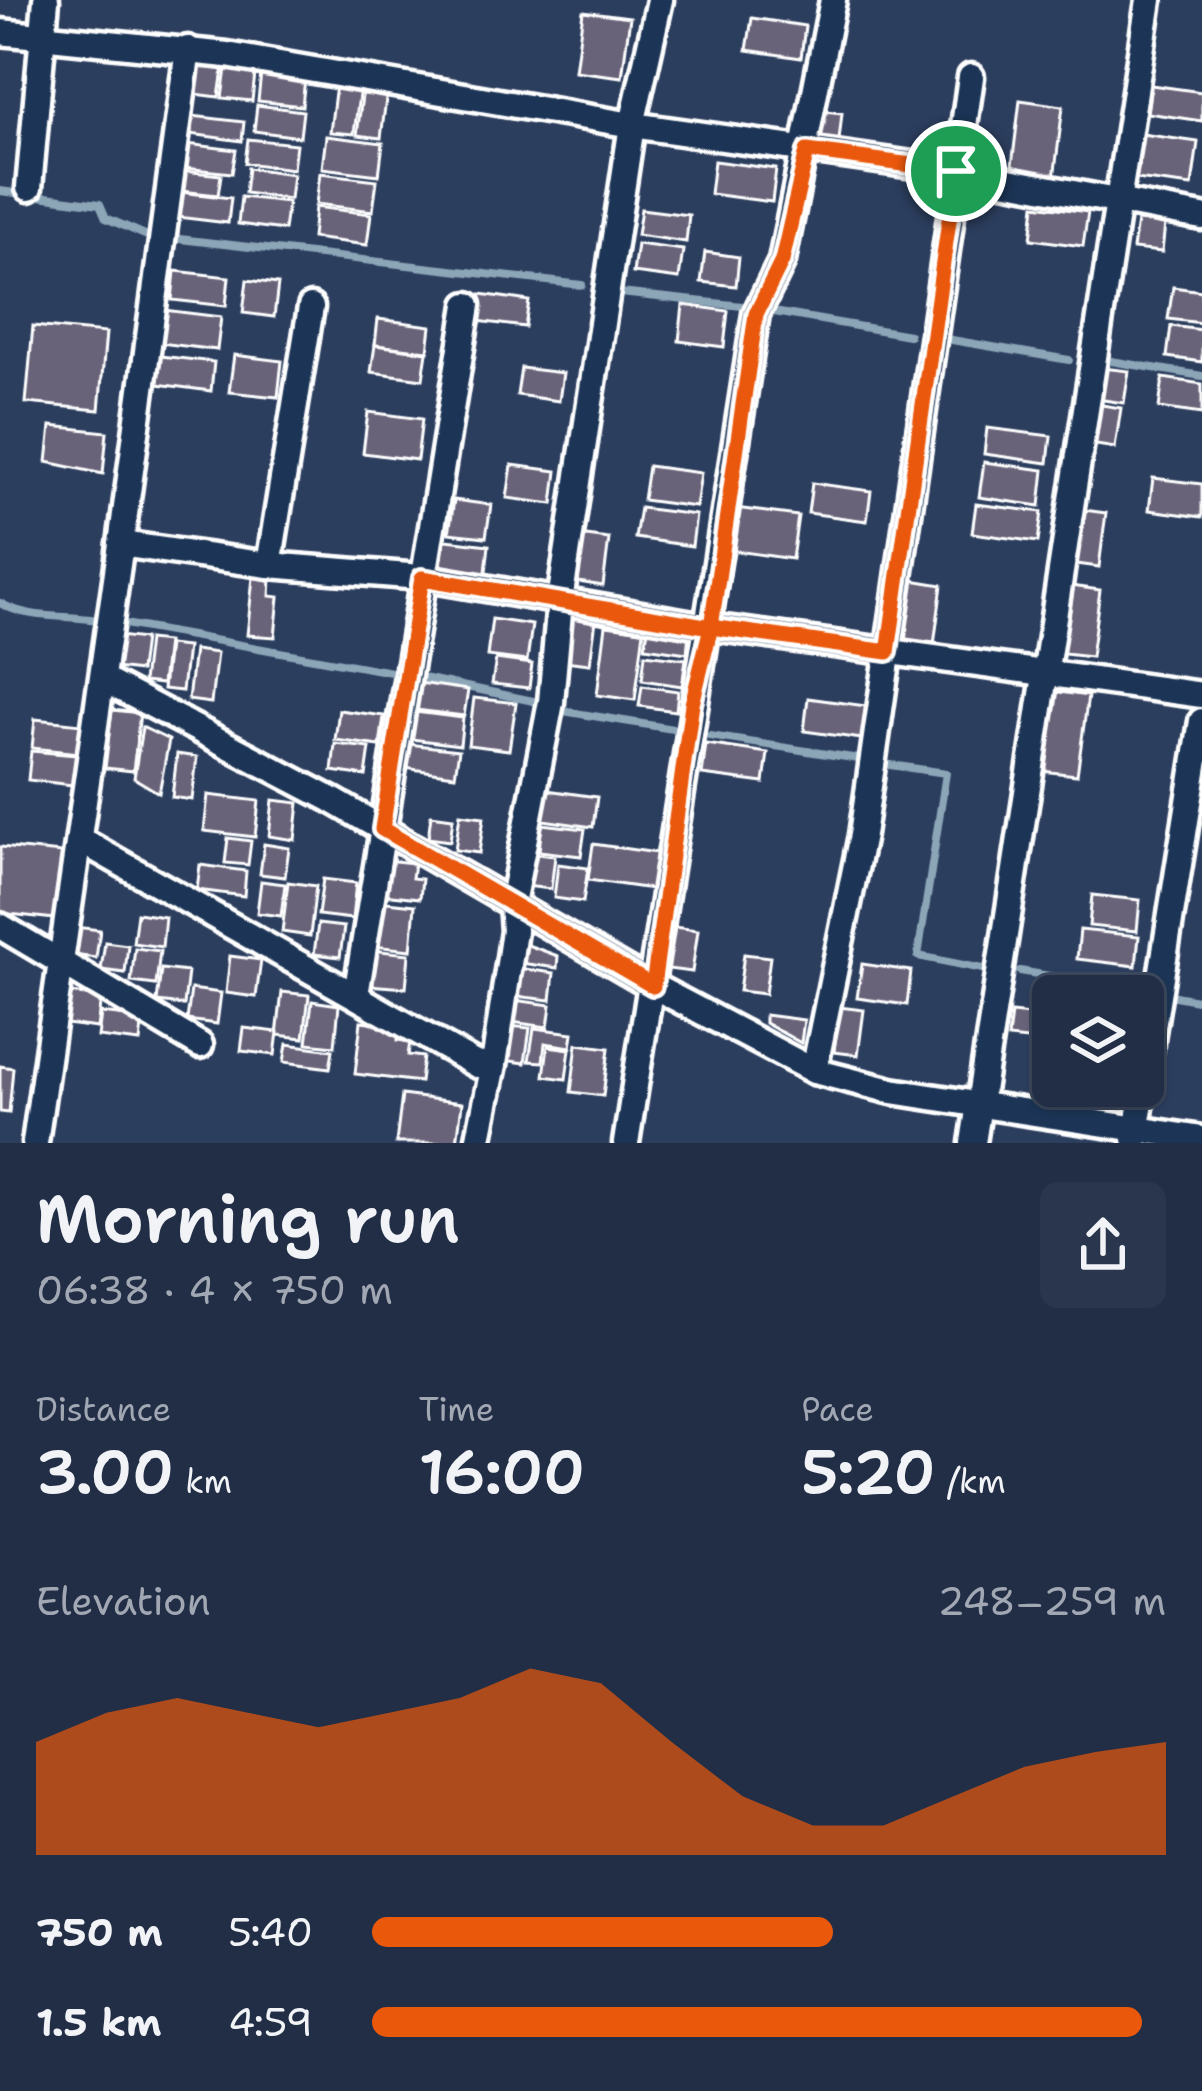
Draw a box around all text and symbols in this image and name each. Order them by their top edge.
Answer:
pin [905,120,1007,222]
icon: arrive [923,138,989,204]
map controls [1032,975,1164,1107]
button: layers [1032,975,1164,1107]
text: Morning run [36,1175,460,1263]
button: share [1040,1182,1166,1308]
text: 06:38 · 4 × 750 m [36,1264,393,1316]
text: Distance [36,1387,171,1432]
text: Time [419,1387,494,1432]
text: Pace [801,1387,874,1432]
text: 3.00 [36,1432,174,1512]
text: 16:00 [419,1432,585,1512]
text: 5:20 [801,1432,936,1512]
text: km [174,1459,232,1504]
text: /km [936,1459,1006,1504]
text: Elevation [36,1575,211,1627]
text: 248–259 m [937,1575,1166,1627]
text: 750 m [36,1906,163,1958]
text: 5:40 [228,1906,313,1958]
text: 1.5 km [36,1996,162,2048]
text: 4:59 [228,1996,313,2048]

